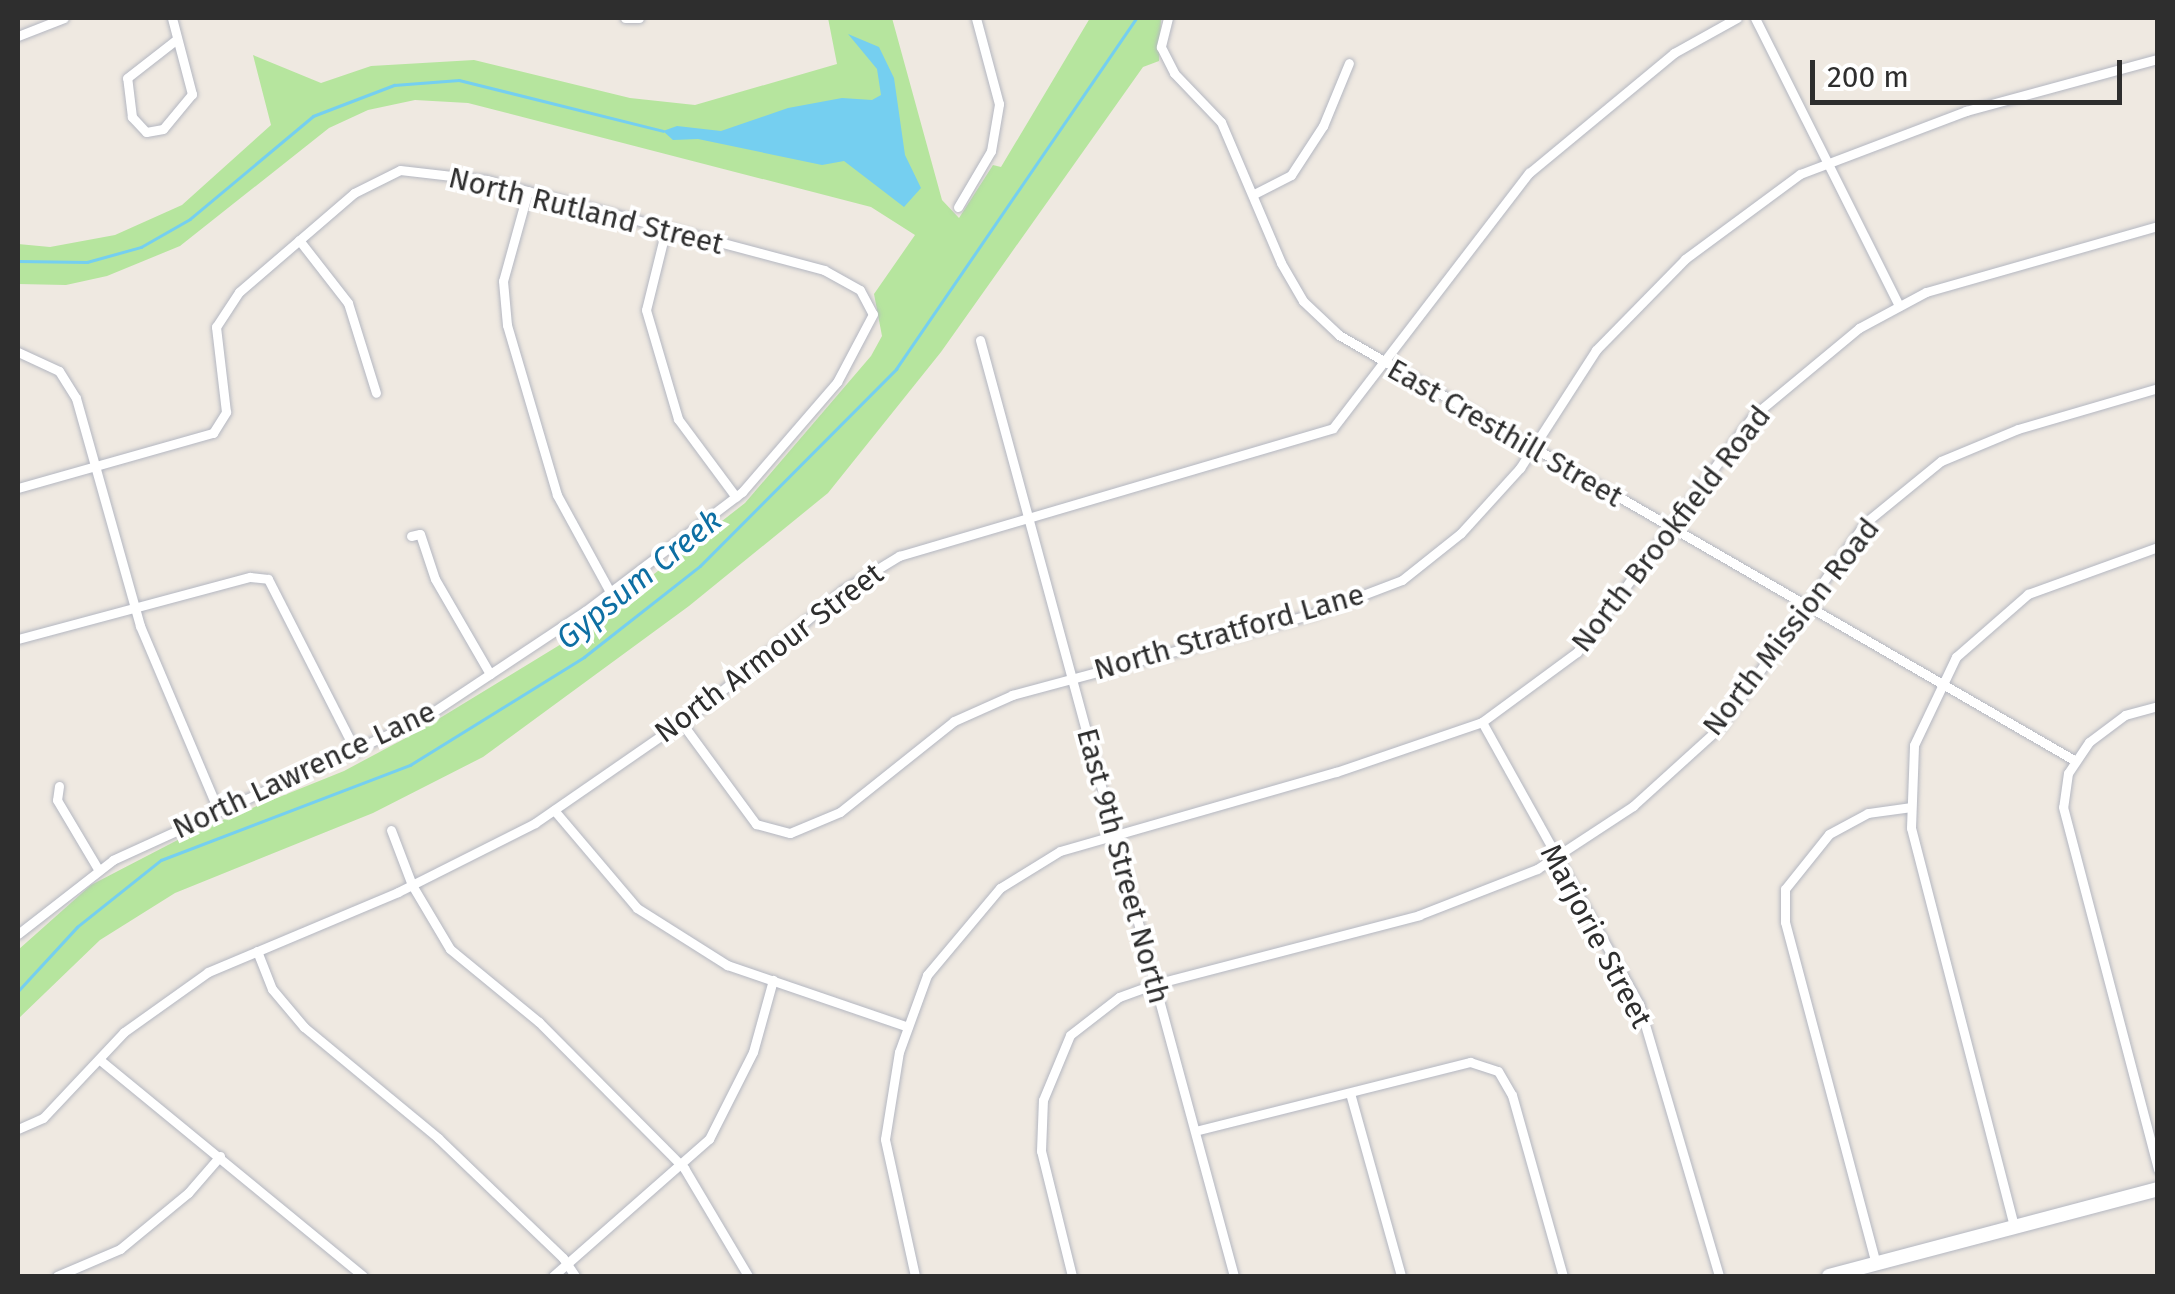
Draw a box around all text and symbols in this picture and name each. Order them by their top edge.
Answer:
scale bar [1815,40,2128,102]
text: 200 m [1827,59,1909,95]
street label: North Rutland Street [445,159,727,263]
street label: East Cresthill Street [1381,351,1629,515]
street label: North Brookfield Road [1564,399,1778,659]
water label: Gypsum Creek [549,501,729,657]
street label: North Mission Road [1695,511,1887,743]
street label: North Armour Street [648,555,890,751]
street label: North Stratford Lane [1090,576,1368,688]
street label: North Lawrence Lane [167,693,441,847]
street label: East 9th Street North [1069,724,1177,1008]
street label: Marjorie Street [1533,838,1659,1034]

